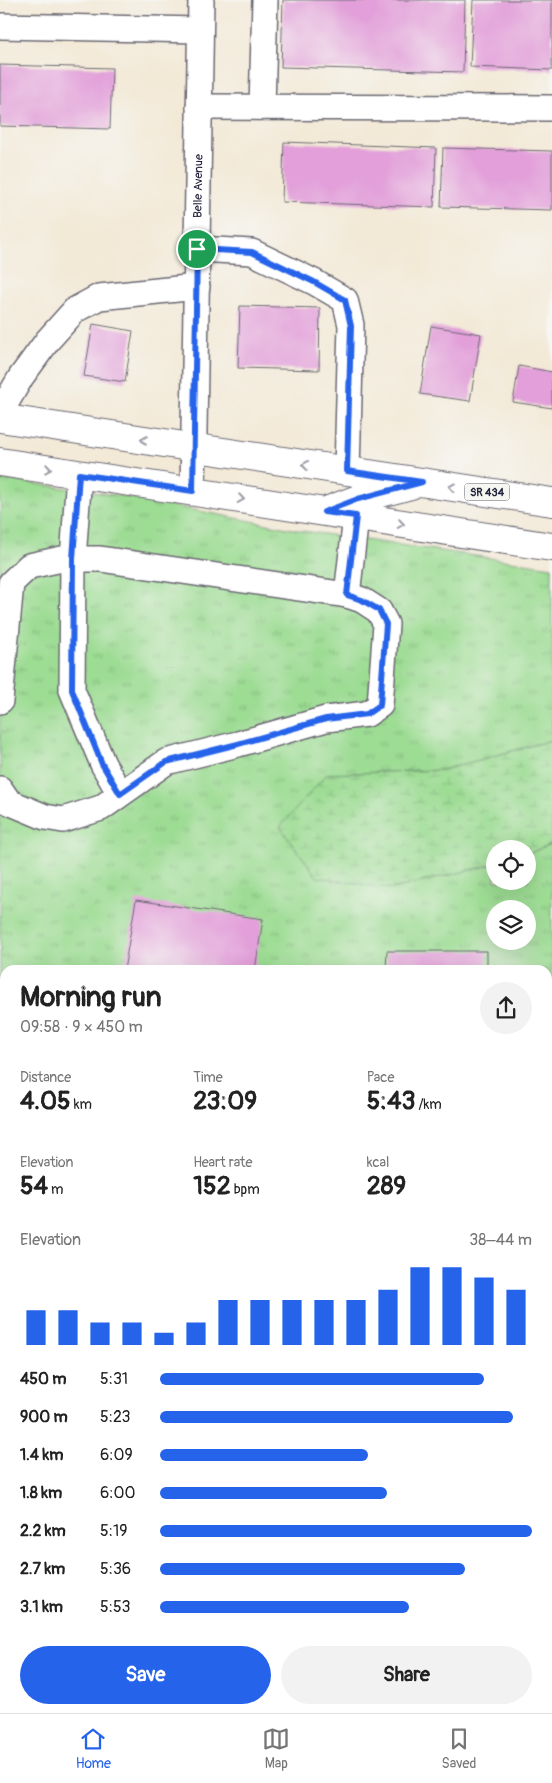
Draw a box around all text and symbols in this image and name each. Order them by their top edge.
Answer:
street label: Belle Avenue [190,154,206,218]
pin [176,228,218,270]
icon: arrive [183,235,211,263]
one-way arrow [140,435,148,446]
one-way arrow [300,460,309,470]
one-way arrow [44,464,53,474]
one-way arrow [448,482,456,493]
road number: SR 434 [464,484,510,501]
one-way arrow [237,493,245,503]
one-way arrow [397,518,406,528]
map controls [486,840,536,950]
button: locate [486,840,536,890]
button: layers [486,900,536,950]
text: Morning run [20,980,162,1015]
button: share [480,982,532,1034]
text: 09:58 · 9 × 450 m [20,1017,143,1037]
text: Distance [20,1069,71,1086]
text: Time [193,1069,223,1086]
text: Pace [367,1069,394,1086]
text: 4.05 [20,1086,71,1117]
text: 23:09 [193,1086,257,1117]
text: 5:43 [367,1086,415,1117]
text: km [71,1096,92,1113]
text: /km [415,1096,442,1113]
text: Elevation [20,1154,73,1171]
text: Heart rate [193,1154,252,1171]
text: kcal [367,1154,389,1171]
text: 54 [20,1171,48,1202]
text: 152 [193,1171,231,1202]
text: 289 [367,1171,406,1202]
text: m [48,1181,64,1198]
text: bpm [231,1181,260,1198]
text: Elevation [20,1230,81,1250]
text: 38–44 m [469,1230,532,1250]
text: 450 m [20,1369,67,1389]
text: 5:31 [100,1369,128,1389]
text: 900 m [20,1407,68,1427]
text: 5:23 [100,1407,130,1427]
text: 1.4 km [20,1445,63,1465]
text: 6:09 [100,1445,133,1465]
text: 1.8 km [20,1483,62,1503]
text: 6:00 [100,1483,135,1503]
text: 2.2 km [20,1521,66,1541]
text: 5:19 [100,1521,127,1541]
text: 2.7 km [20,1559,65,1579]
text: 5:36 [100,1559,131,1579]
text: 3.1 km [20,1597,63,1617]
text: 5:53 [100,1597,131,1617]
button: Save [20,1646,271,1704]
button: Share [281,1646,532,1704]
tab: Home [76,1725,111,1772]
tab: Map [262,1725,290,1772]
tab: Saved [442,1725,476,1772]

